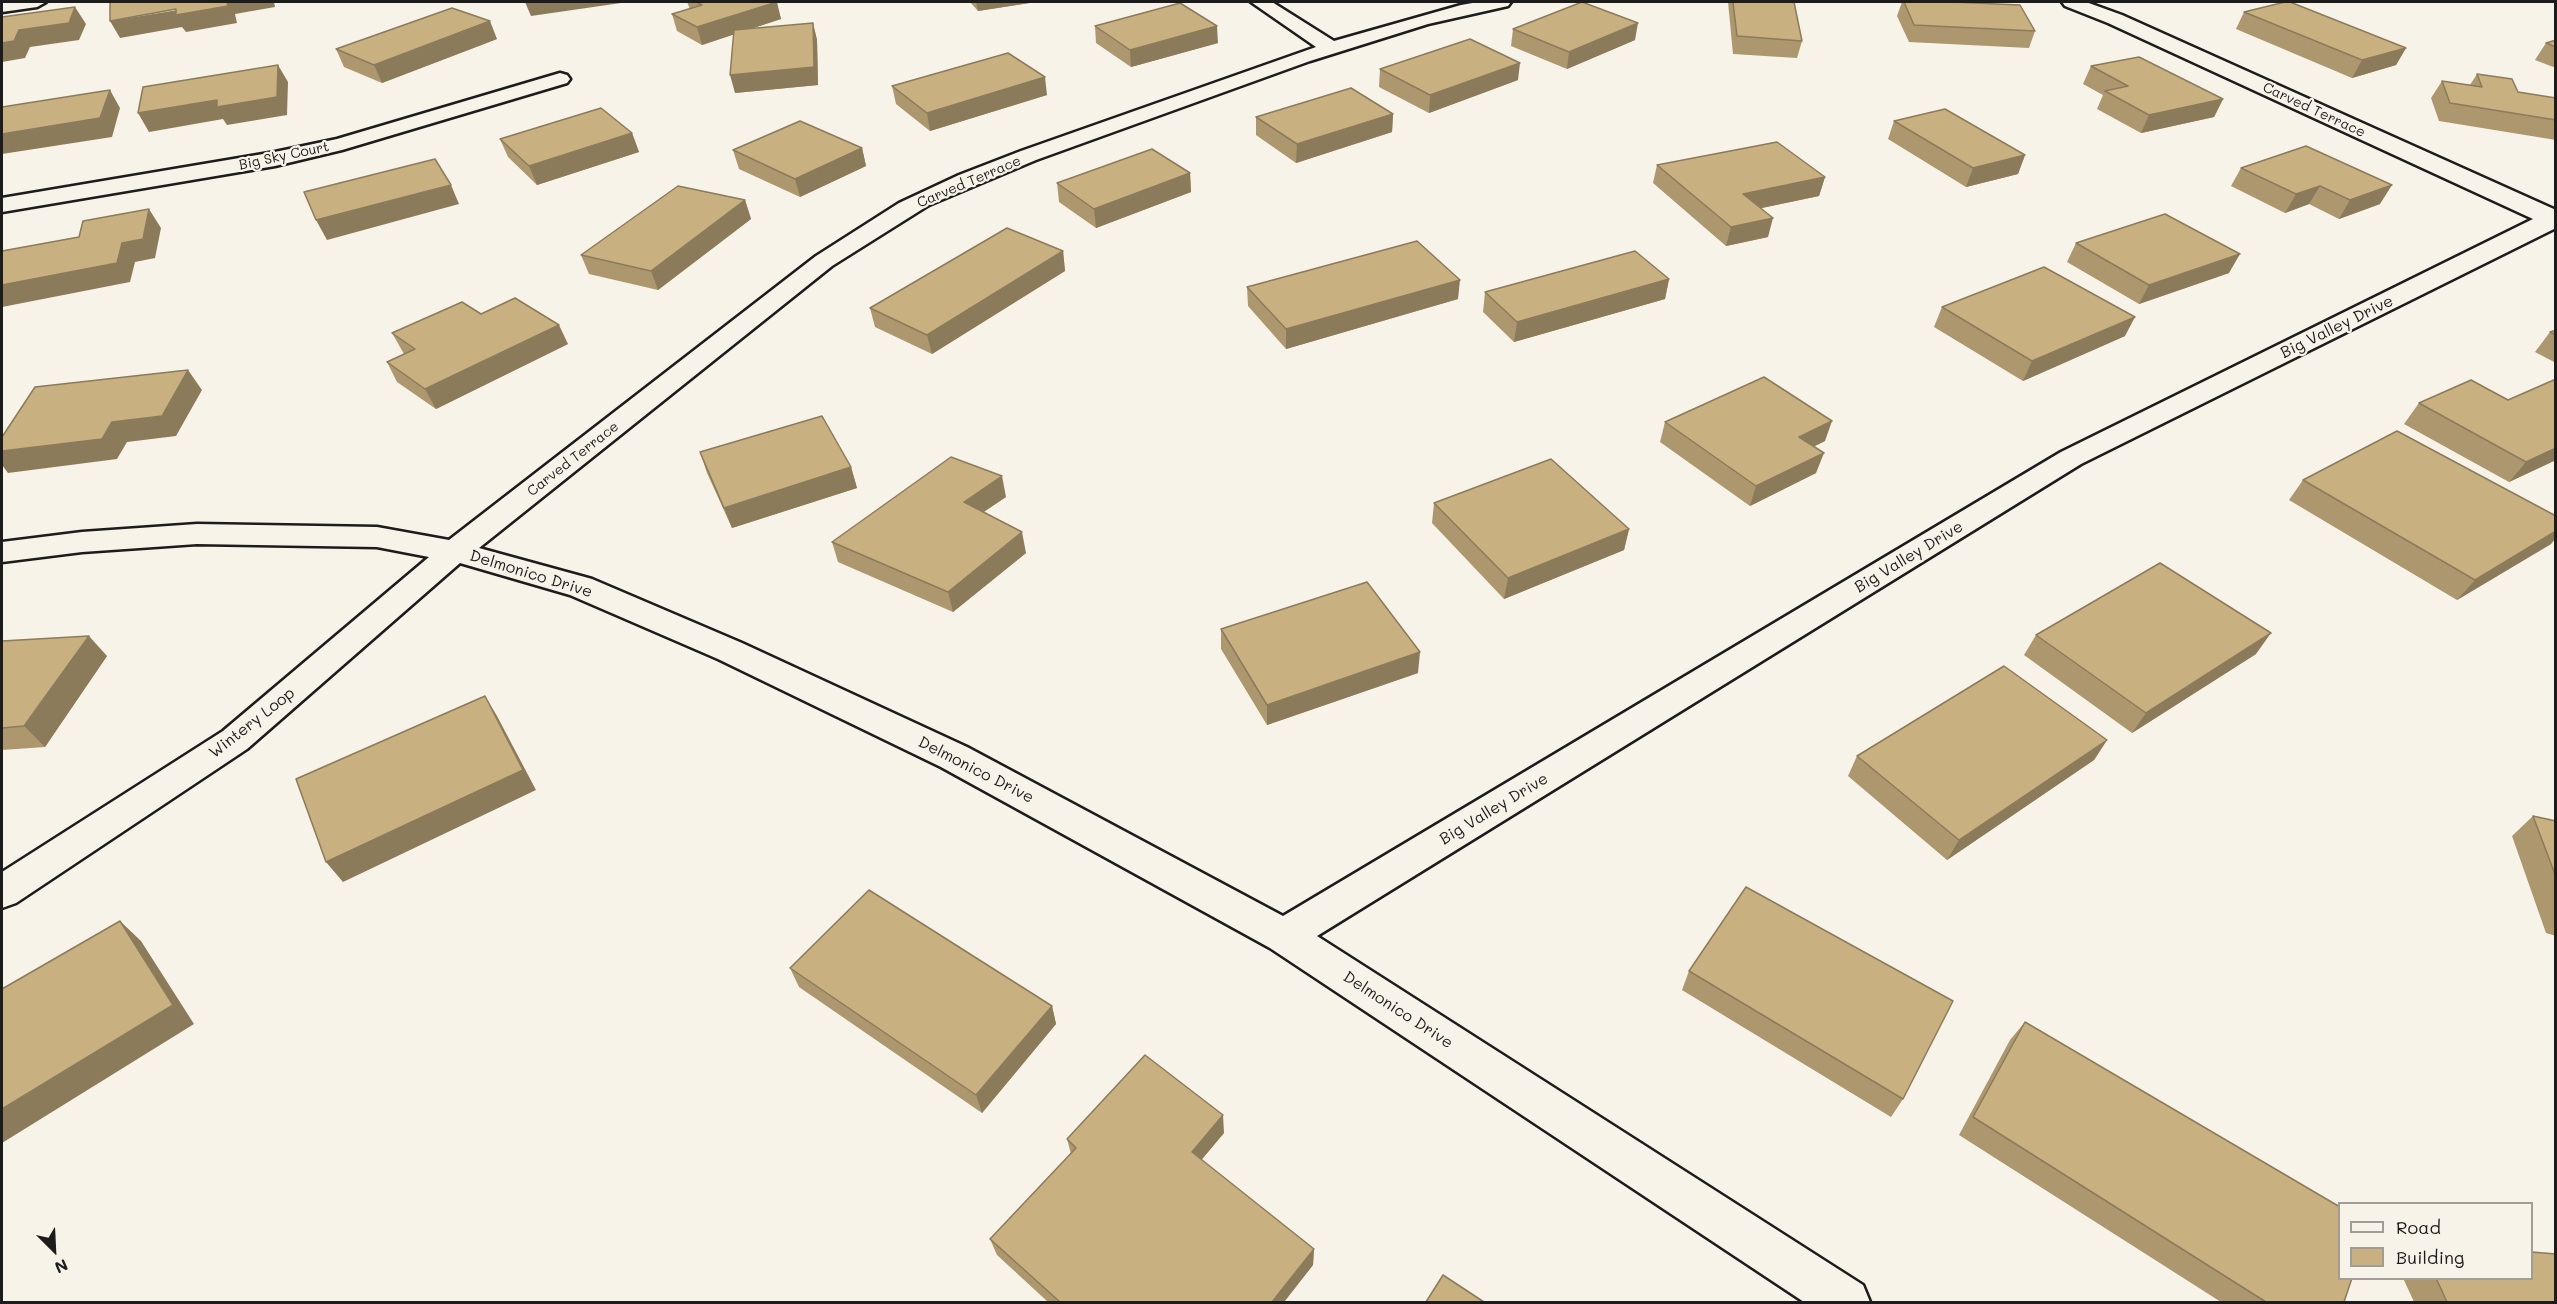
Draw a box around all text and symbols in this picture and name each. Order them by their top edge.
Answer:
street label: Carved Terrace [2260,79,2368,141]
street label: Big Sky Court [237,138,331,174]
street label: Carved Terrace [914,153,1024,211]
street label: Big Valley Drive [2277,291,2397,363]
street label: Carved Terrace [524,418,622,500]
street label: Big Valley Drive [1851,517,1967,597]
street label: Delmonico Drive [467,546,595,602]
street label: Wintery Loop [205,684,299,762]
street label: Delmonico Drive [915,733,1037,807]
street label: Big Valley Drive [1436,769,1552,849]
street label: Delmonico Drive [1339,967,1457,1053]
legend [2338,1202,2533,1280]
text: Road [2396,1215,2441,1239]
north arrow [24,1220,84,1280]
text: Building [2396,1245,2464,1269]
text: N [52,1255,71,1279]

